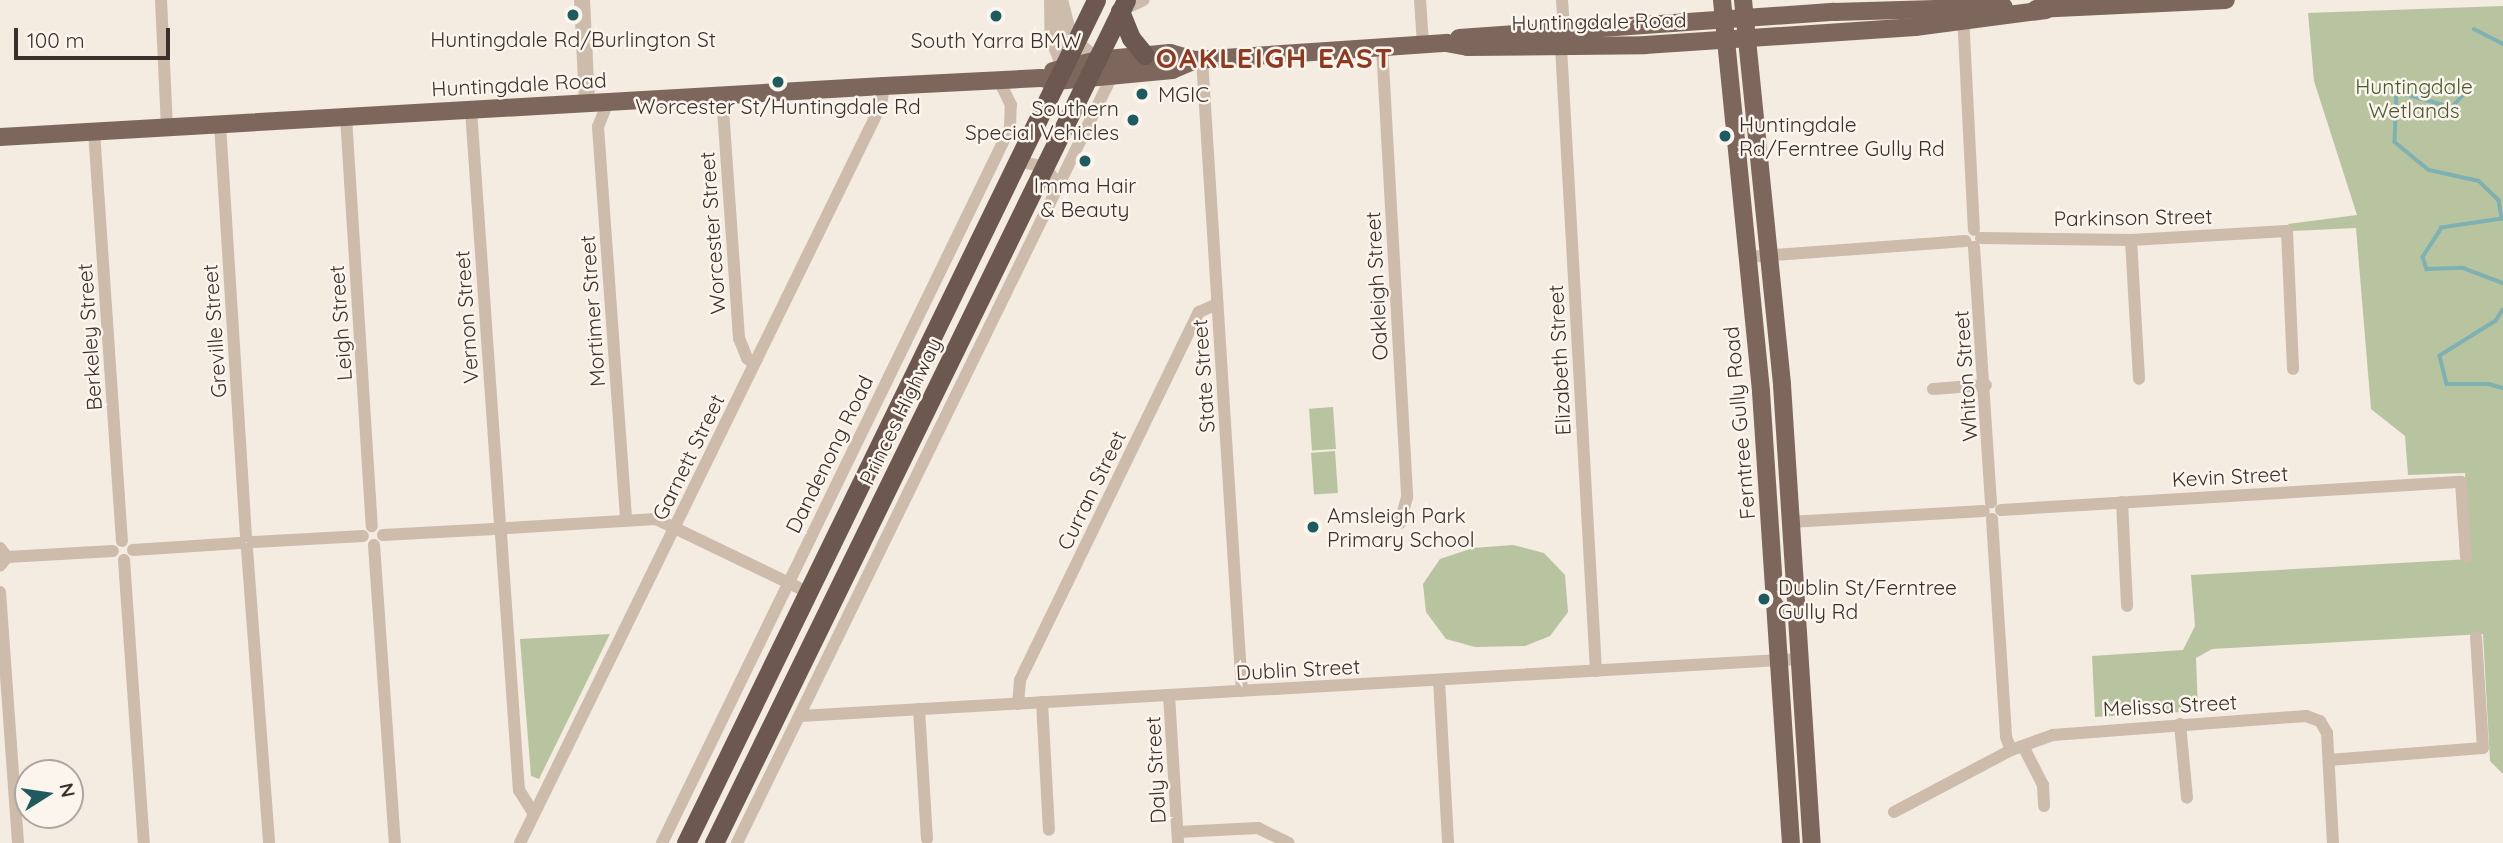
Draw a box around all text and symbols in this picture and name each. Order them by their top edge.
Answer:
marker: Huntingdale Rd/Burlington St [565,7,581,23]
street label: Huntingdale Road [1511,7,1687,35]
marker: South Yarra BMW [988,8,1004,24]
scale bar [18,14,173,58]
place label: Huntingdale Rd/Burlington St [430,26,716,52]
text: 100 m [27,27,85,53]
place label: South Yarra BMW [911,27,1081,53]
district label: OAKLEIGH EAST [1157,41,1393,75]
street label: Huntingdale Road [431,67,607,101]
park label: Huntingdale Wetlands [2355,73,2473,123]
marker: Worcester St/Huntingdale Rd [770,74,786,90]
place label: MGIC [1158,81,1209,107]
marker: MGIC [1132,84,1152,104]
place label: Worcester St/Huntingdale Rd [635,93,921,119]
place label: Southern Special Vehicles [965,95,1119,145]
place label: Huntingdale Rd/Ferntree Gully Rd [1739,111,1945,161]
marker: Southern Special Vehicles [1125,112,1141,128]
marker: Huntingdale Rd/Ferntree Gully Rd [1717,128,1733,144]
street label: Worcester Street [694,151,730,315]
marker: Imma Hair & Beauty [1077,153,1093,169]
place label: Imma Hair & Beauty [1034,172,1136,222]
street label: Parkinson Street [2053,203,2213,231]
street label: Oakleigh Street [1360,211,1392,361]
street label: Mortimer Street [574,234,610,388]
street label: Vernon Street [449,250,483,384]
street label: Berkeley Street [71,262,107,412]
street label: Greville Street [197,263,231,399]
street label: Leigh Street [323,264,357,382]
street label: Elizabeth Street [1542,284,1576,436]
street label: Whiton Street [1948,309,1982,443]
street label: State Street [1186,318,1220,434]
street label: Ferntree Gully Road [1718,326,1760,520]
street label: Princes Highway [853,333,947,489]
street label: Dandenong Road [780,371,878,537]
street label: Garnett Street [647,390,729,524]
street label: Curran Street [1051,426,1131,554]
street label: Kevin Street [2171,460,2289,492]
place label: Amsleigh Park Primary School [1327,502,1475,552]
marker: Amsleigh Park Primary School [1305,519,1321,535]
place label: Dublin St/Ferntree Gully Rd [1778,574,1957,624]
marker: Dublin St/Ferntree Gully Rd [1756,591,1772,607]
street label: Dublin Street [1235,653,1361,685]
street label: Melissa Street [2102,689,2238,721]
street label: Daly Street [1140,716,1170,824]
north arrow [14,759,84,829]
text: N [54,781,81,799]

